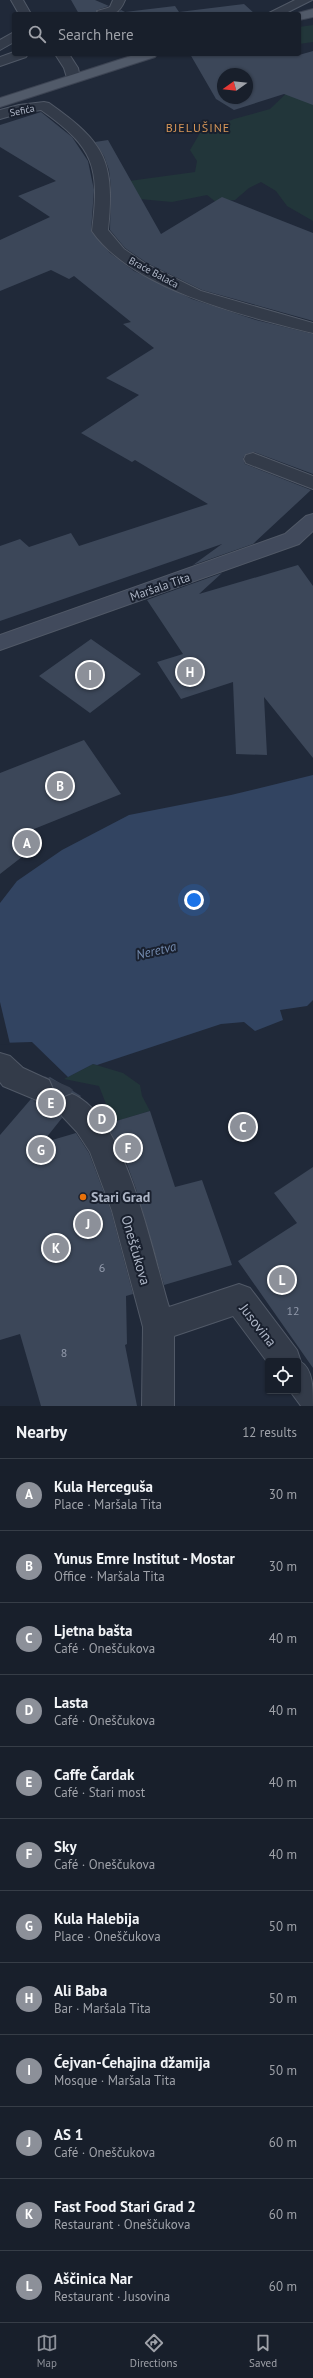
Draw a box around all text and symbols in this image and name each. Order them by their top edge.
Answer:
search box [12,12,301,56]
icon: search [26,23,48,45]
text: Search here [58,25,134,44]
north arrow [217,68,253,104]
street label: Sefića [8,101,36,119]
district label: BJELUŠINE [166,120,230,135]
street label: Braće Balaća [127,254,181,291]
street label: Maršala Tita [128,569,192,604]
pin: H [177,657,203,687]
pin: I [77,660,103,690]
pin: B [47,771,73,801]
pin: A [14,828,40,858]
your location [184,890,204,910]
water label: Neretva [134,937,178,963]
pin: E [38,1088,64,1118]
pin: D [89,1104,115,1134]
pin: C [230,1112,256,1142]
pin: F [115,1133,141,1163]
pin: G [28,1135,54,1165]
place label: Stari Grad [91,1188,150,1206]
marker: Stari Grad [78,1192,88,1202]
pin: J [75,1209,101,1239]
street label: Oneščukova [117,1213,155,1287]
pin: K [43,1233,69,1263]
house number: 6 [99,1260,105,1275]
pin: L [269,1265,295,1295]
street label: Jusovina [235,1299,281,1350]
house number: 12 [286,1303,300,1318]
house number: 8 [61,1345,67,1360]
map controls [265,1358,301,1394]
button: locate [265,1358,301,1394]
text: Nearby [16,1421,67,1443]
text: 12 results [242,1424,297,1441]
text: Kula Herceguša [54,1477,153,1496]
text: A [25,1486,33,1503]
text: 30 m [269,1486,297,1503]
text: Place · Maršala Tita [54,1496,162,1513]
text: Yunus Emre Institut - Mostar [54,1549,235,1568]
text: B [25,1558,33,1575]
text: 30 m [269,1558,297,1575]
text: Office · Maršala Tita [54,1568,165,1585]
text: Ljetna bašta [54,1621,132,1640]
text: C [25,1630,33,1647]
text: 40 m [269,1630,297,1647]
text: Café · Oneščukova [54,1640,155,1657]
text: Lasta [54,1693,88,1712]
text: D [25,1702,33,1719]
text: 40 m [269,1702,297,1719]
text: Café · Oneščukova [54,1712,155,1729]
text: Caffe Čardak [54,1765,134,1784]
text: E [26,1774,32,1791]
text: 40 m [269,1774,297,1791]
text: Café · Stari most [54,1784,145,1801]
text: Sky [54,1837,77,1856]
text: F [26,1846,32,1863]
text: 40 m [269,1846,297,1863]
text: Café · Oneščukova [54,1856,155,1873]
text: Kula Halebija [54,1909,140,1928]
text: G [25,1918,33,1935]
text: 50 m [269,1918,297,1935]
text: Place · Oneščukova [54,1928,161,1945]
text: Ali Baba [54,1981,107,2000]
text: H [25,1990,33,2007]
text: 50 m [269,1990,297,2007]
text: Bar · Maršala Tita [54,2000,151,2017]
text: Ćejvan-Ćehajina džamija [54,2053,210,2072]
text: I [27,2062,31,2079]
text: 50 m [269,2062,297,2079]
text: Mosque · Maršala Tita [54,2072,176,2089]
text: AS 1 [54,2125,83,2144]
text: J [27,2134,31,2151]
text: 60 m [269,2134,297,2151]
text: Café · Oneščukova [54,2144,155,2161]
text: Fast Food Stari Grad 2 [54,2197,196,2216]
text: K [25,2206,33,2223]
text: 60 m [269,2206,297,2223]
text: Restaurant · Oneščukova [54,2216,190,2233]
text: Aščinica Nar [54,2269,132,2288]
text: L [26,2278,32,2295]
text: 60 m [269,2278,297,2295]
text: Restaurant · Jusovina [54,2288,170,2305]
tab: Map [36,2332,58,2370]
tab: Directions [130,2332,177,2370]
tab: Saved [249,2332,277,2370]

